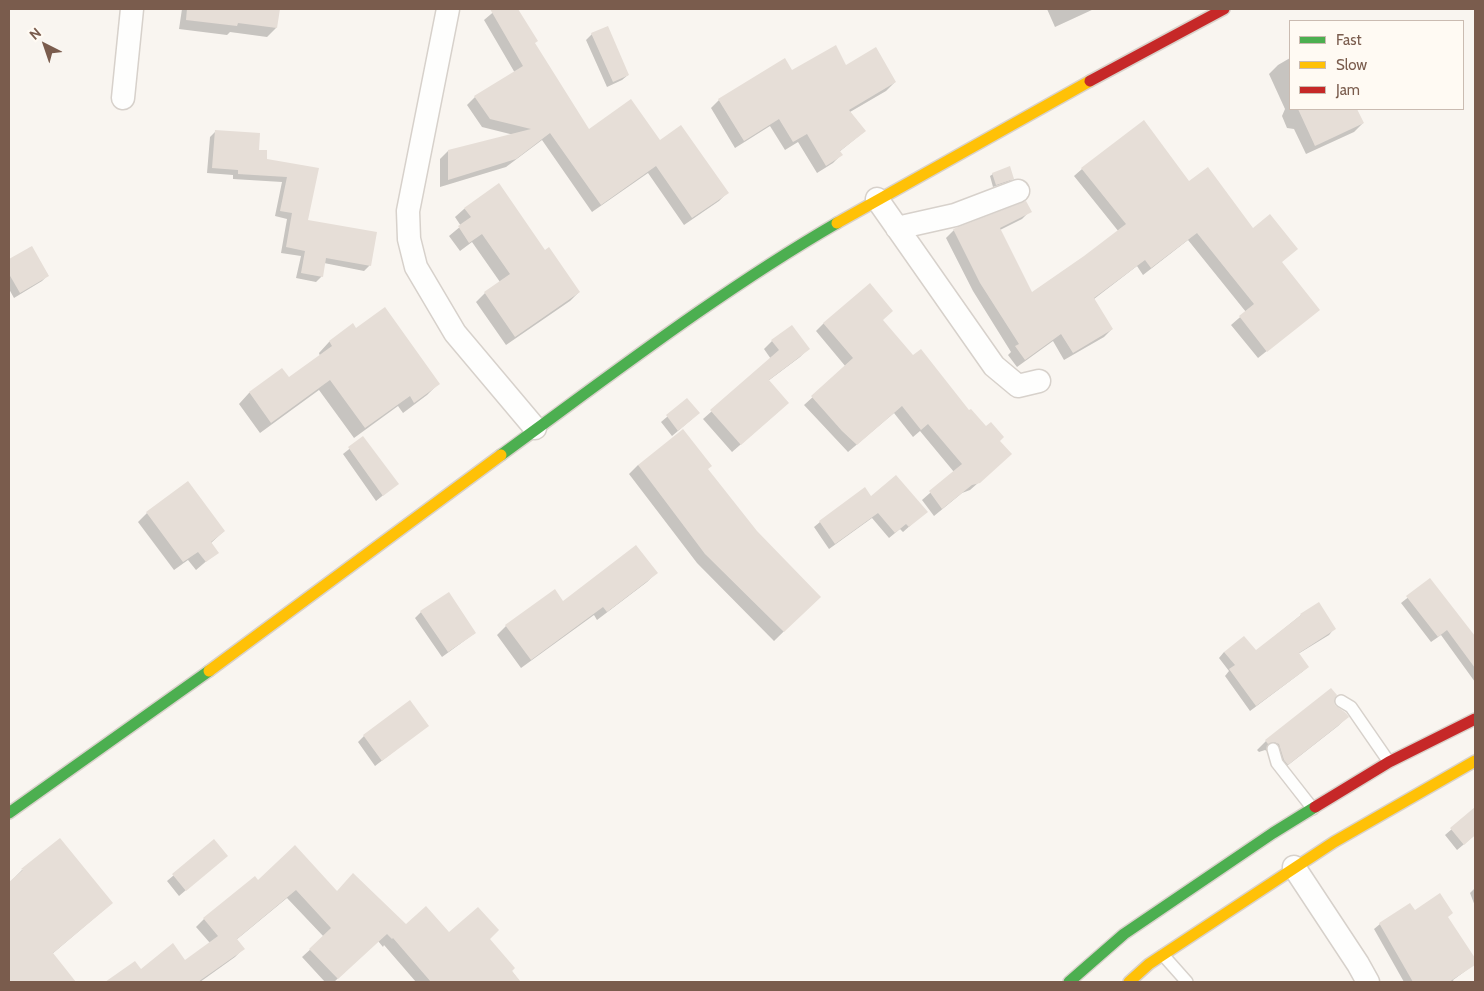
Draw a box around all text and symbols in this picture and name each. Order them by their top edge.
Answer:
north arrow [20,20,70,70]
legend [1289,20,1464,110]
text: N [26,24,45,44]
text: Fast [1336,31,1361,49]
text: Slow [1336,56,1367,74]
text: Jam [1336,81,1360,99]

